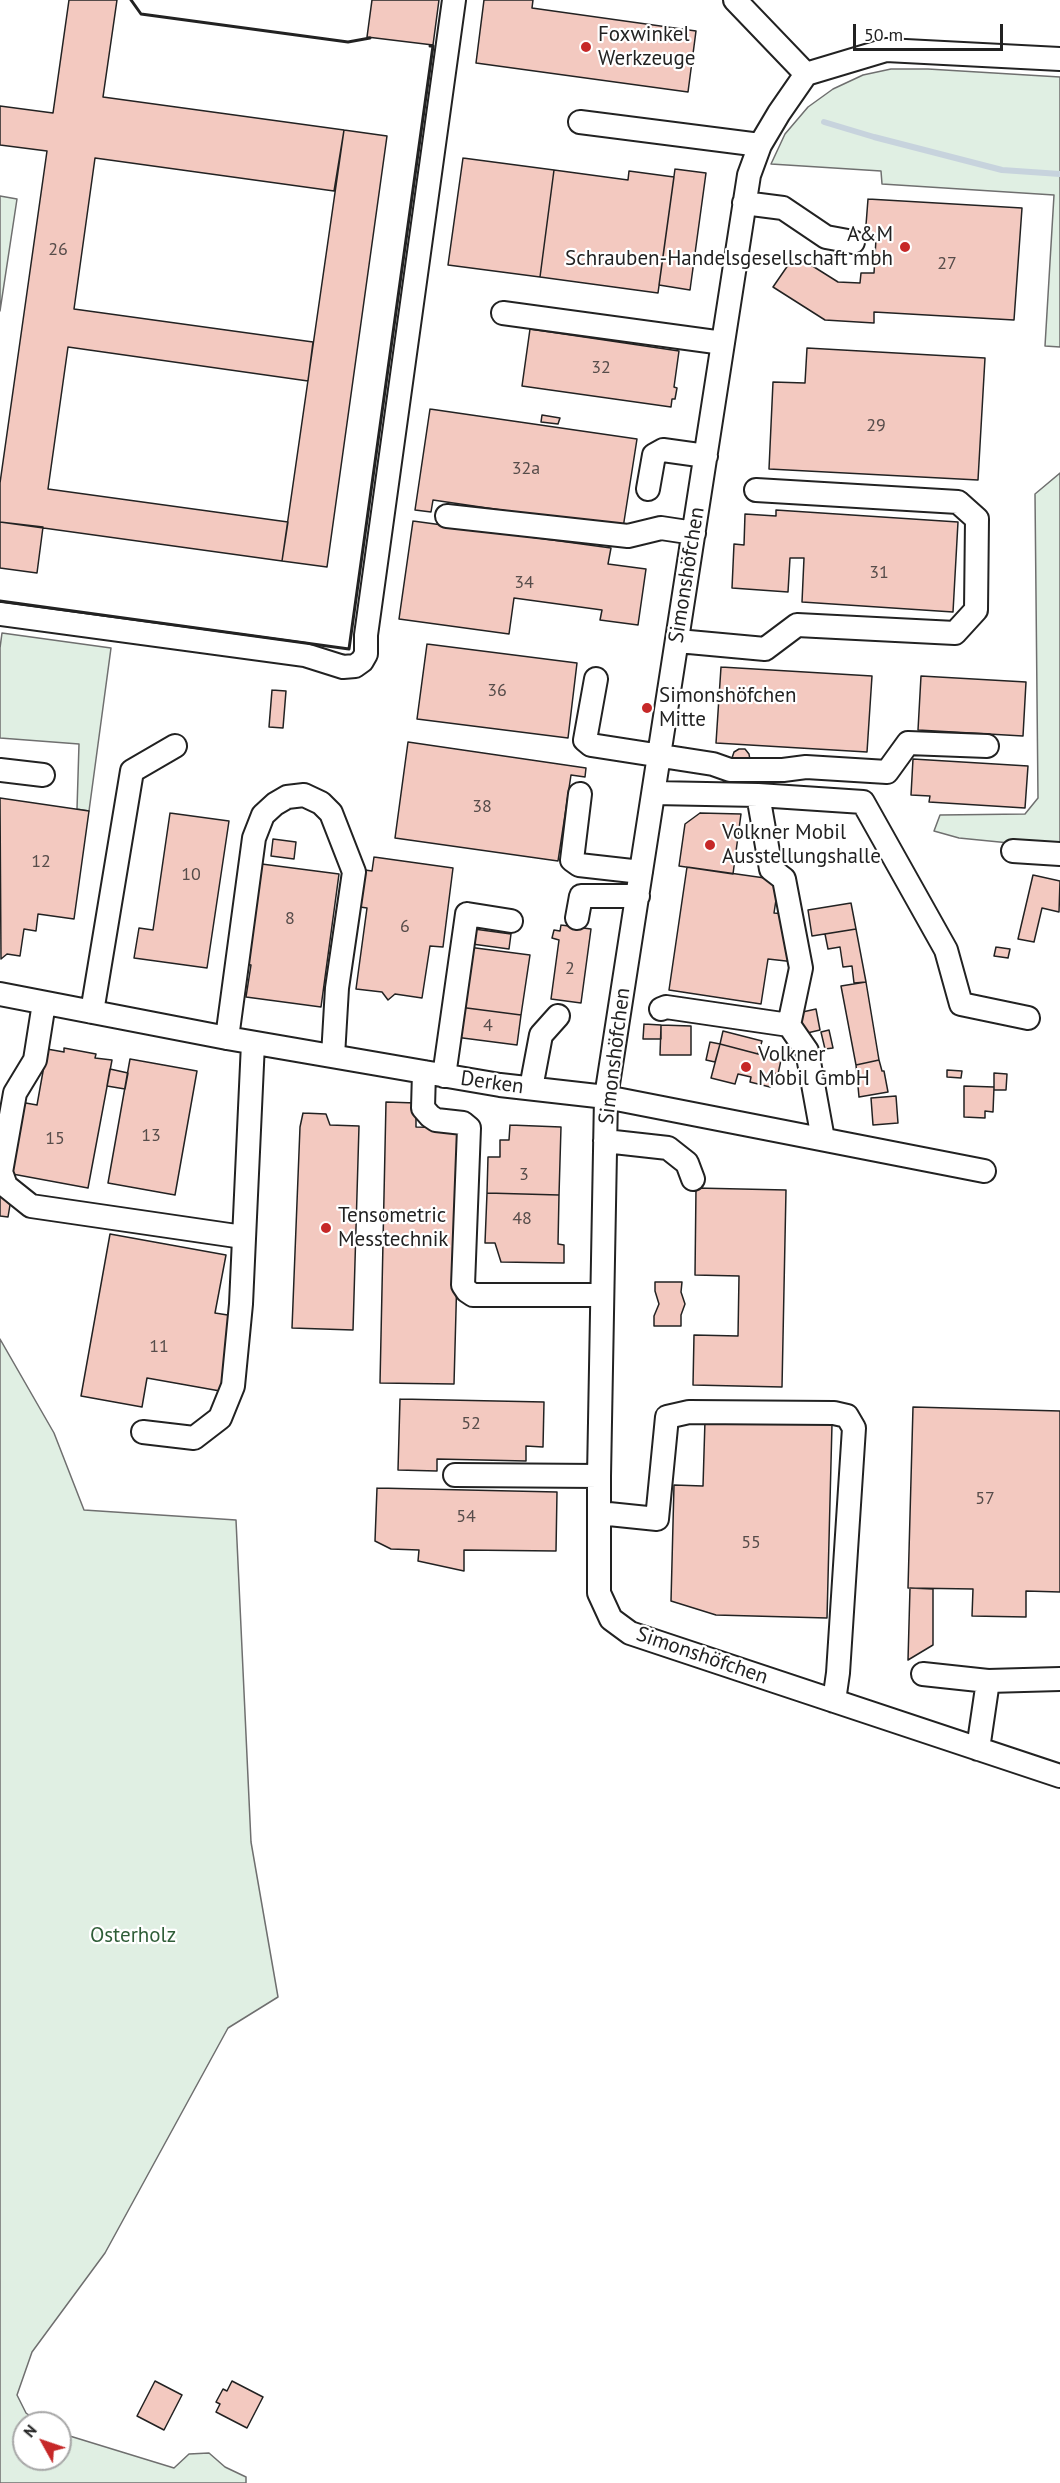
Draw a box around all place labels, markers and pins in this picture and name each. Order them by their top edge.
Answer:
place label: Foxwinkel Werkzeuge [598,22,695,72]
marker: Foxwinkel Werkzeuge [579,40,593,54]
place label: A&M Schrauben-Handelsgesellschaft mbh [565,222,893,272]
marker: A&M Schrauben-Handelsgesellschaft mbh [898,240,912,254]
place label: Simonshöfchen Mitte [659,683,796,733]
marker: Simonshöfchen Mitte [640,701,654,715]
place label: Volkner Mobil Ausstellungshalle [722,820,881,870]
marker: Volkner Mobil Ausstellungshalle [703,838,717,852]
place label: Volkner Mobil GmbH [758,1042,870,1092]
marker: Volkner Mobil GmbH [739,1060,753,1074]
place label: Tensometric Messtechnik [338,1203,448,1253]
marker: Tensometric Messtechnik [319,1221,333,1235]

